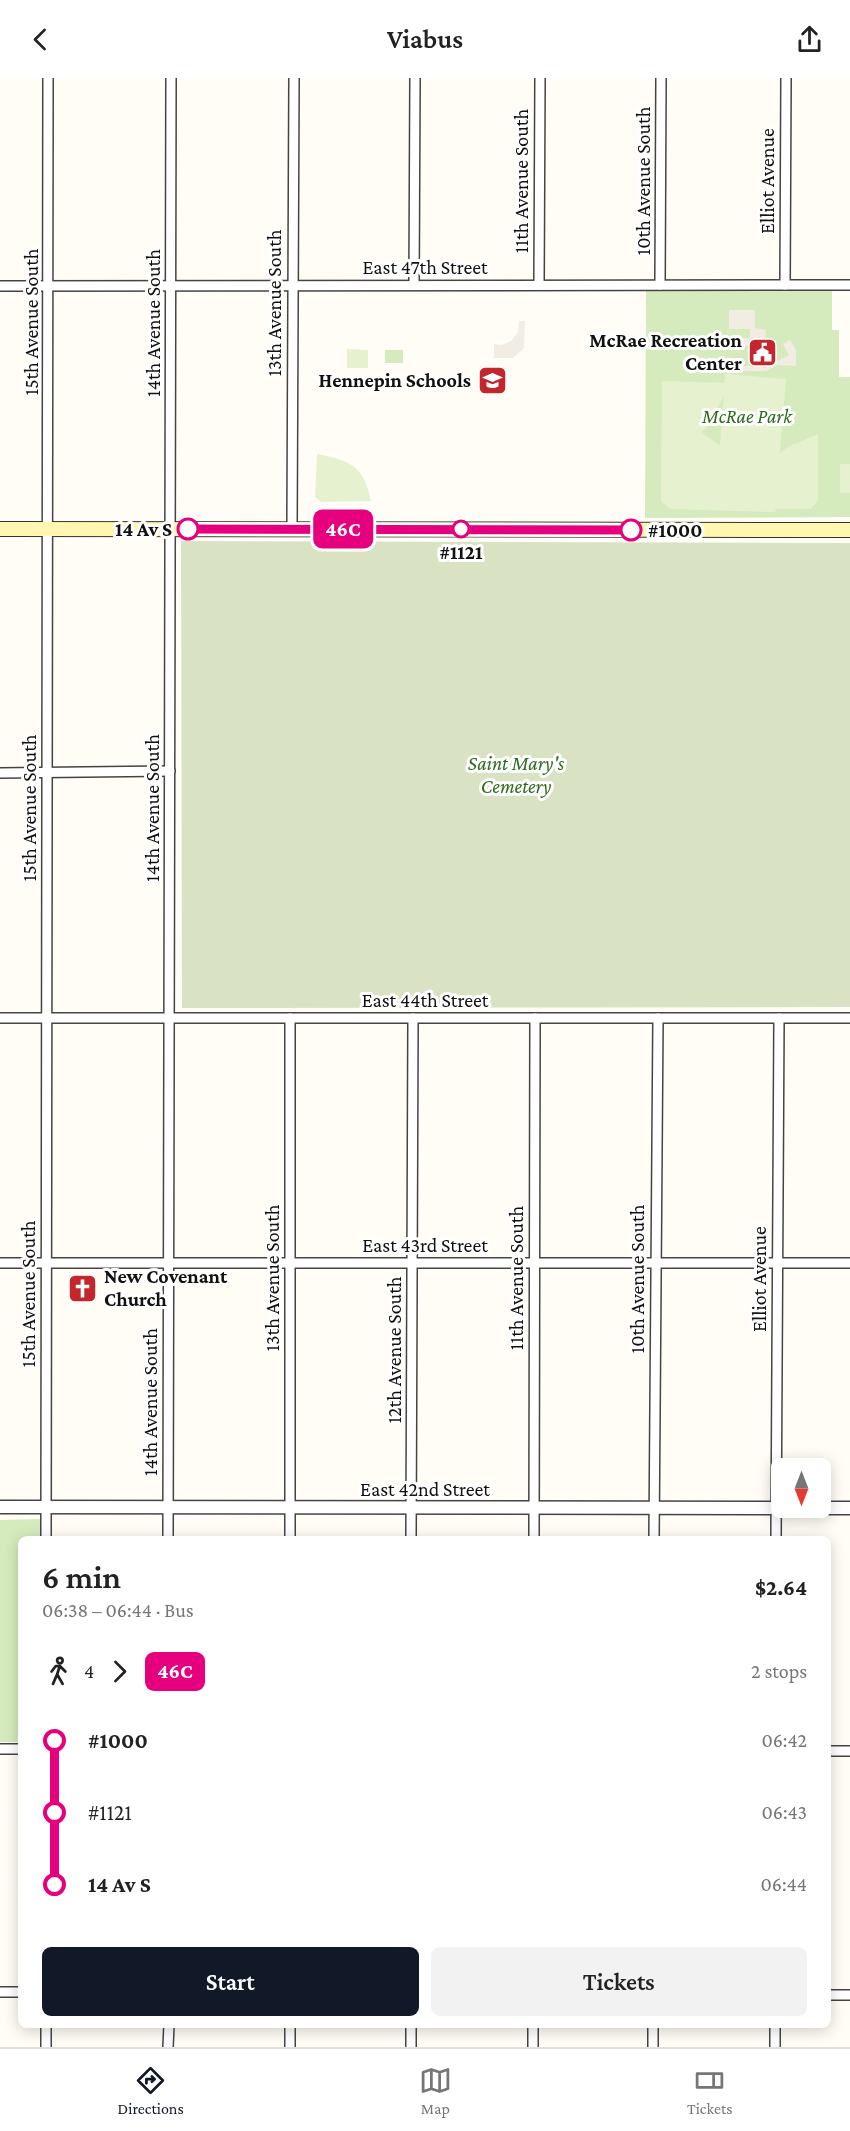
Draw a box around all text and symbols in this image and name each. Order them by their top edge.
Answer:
icon: back [24,23,57,56]
icon: share [793,23,826,56]
text: Viabus [387,24,463,54]
street label: 10th Avenue South [632,106,654,255]
street label: 11th Avenue South [510,109,532,253]
street label: Elliot Avenue [756,128,778,234]
street label: 13th Avenue South [263,229,285,377]
street label: 15th Avenue South [20,248,42,396]
street label: 14th Avenue South [142,249,164,397]
street label: East 47th Street [362,256,488,278]
place label: McRae Recreation Center [589,329,743,374]
public building icon: McRae Recreation Center [747,336,779,368]
school or university icon: Hennepin Schools [476,364,508,396]
place label: Hennepin Schools [318,369,471,391]
park label: McRae Park [701,405,793,427]
line badge: 46C [308,510,378,548]
text: 46C [325,517,361,541]
place label: 14 Av S [115,518,172,540]
marker: 14 Av S [177,518,199,540]
marker: #1000 [620,519,642,541]
place label: #1000 [648,519,702,541]
marker: #1121 [452,520,470,538]
place label: #1121 [439,541,483,563]
street label: 15th Avenue South [18,734,40,882]
street label: 14th Avenue South [141,734,163,882]
park label: Saint Mary's Cemetery [468,752,565,798]
street label: East 44th Street [362,989,489,1011]
street label: 13th Avenue South [261,1204,283,1352]
street label: 10th Avenue South [626,1204,648,1353]
street label: 11th Avenue South [505,1206,527,1350]
street label: 15th Avenue South [17,1220,39,1368]
street label: Elliot Avenue [748,1226,770,1332]
street label: East 43rd Street [362,1234,488,1256]
place label: New Covenant Church [104,1265,228,1310]
church icon: New Covenant Church [67,1272,99,1304]
street label: 12th Avenue South [383,1276,405,1424]
street label: 14th Avenue South [139,1328,161,1476]
north arrow [771,1458,831,1518]
map controls [771,1458,831,1518]
street label: East 42nd Street [360,1478,490,1500]
text: 6 min [42,1558,121,1595]
text: $2.64 [755,1575,807,1600]
text: 06:38 – 06:44 · Bus [42,1599,194,1621]
icon: walk [42,1655,75,1688]
icon: forward [103,1655,136,1688]
text: 46C [157,1659,193,1683]
text: 4 [84,1660,94,1682]
text: 2 stops [751,1660,807,1682]
text: #1000 [88,1728,148,1753]
text: 06:42 [761,1729,807,1751]
text: #1121 [88,1800,132,1825]
text: 06:43 [761,1801,807,1823]
text: 14 Av S [88,1872,151,1897]
text: 06:44 [761,1873,807,1895]
button: Start [42,1947,419,2016]
button: Tickets [431,1947,807,2016]
tab: Directions [118,2064,184,2117]
tab: Map [419,2064,452,2117]
tab: Tickets [687,2064,732,2117]

